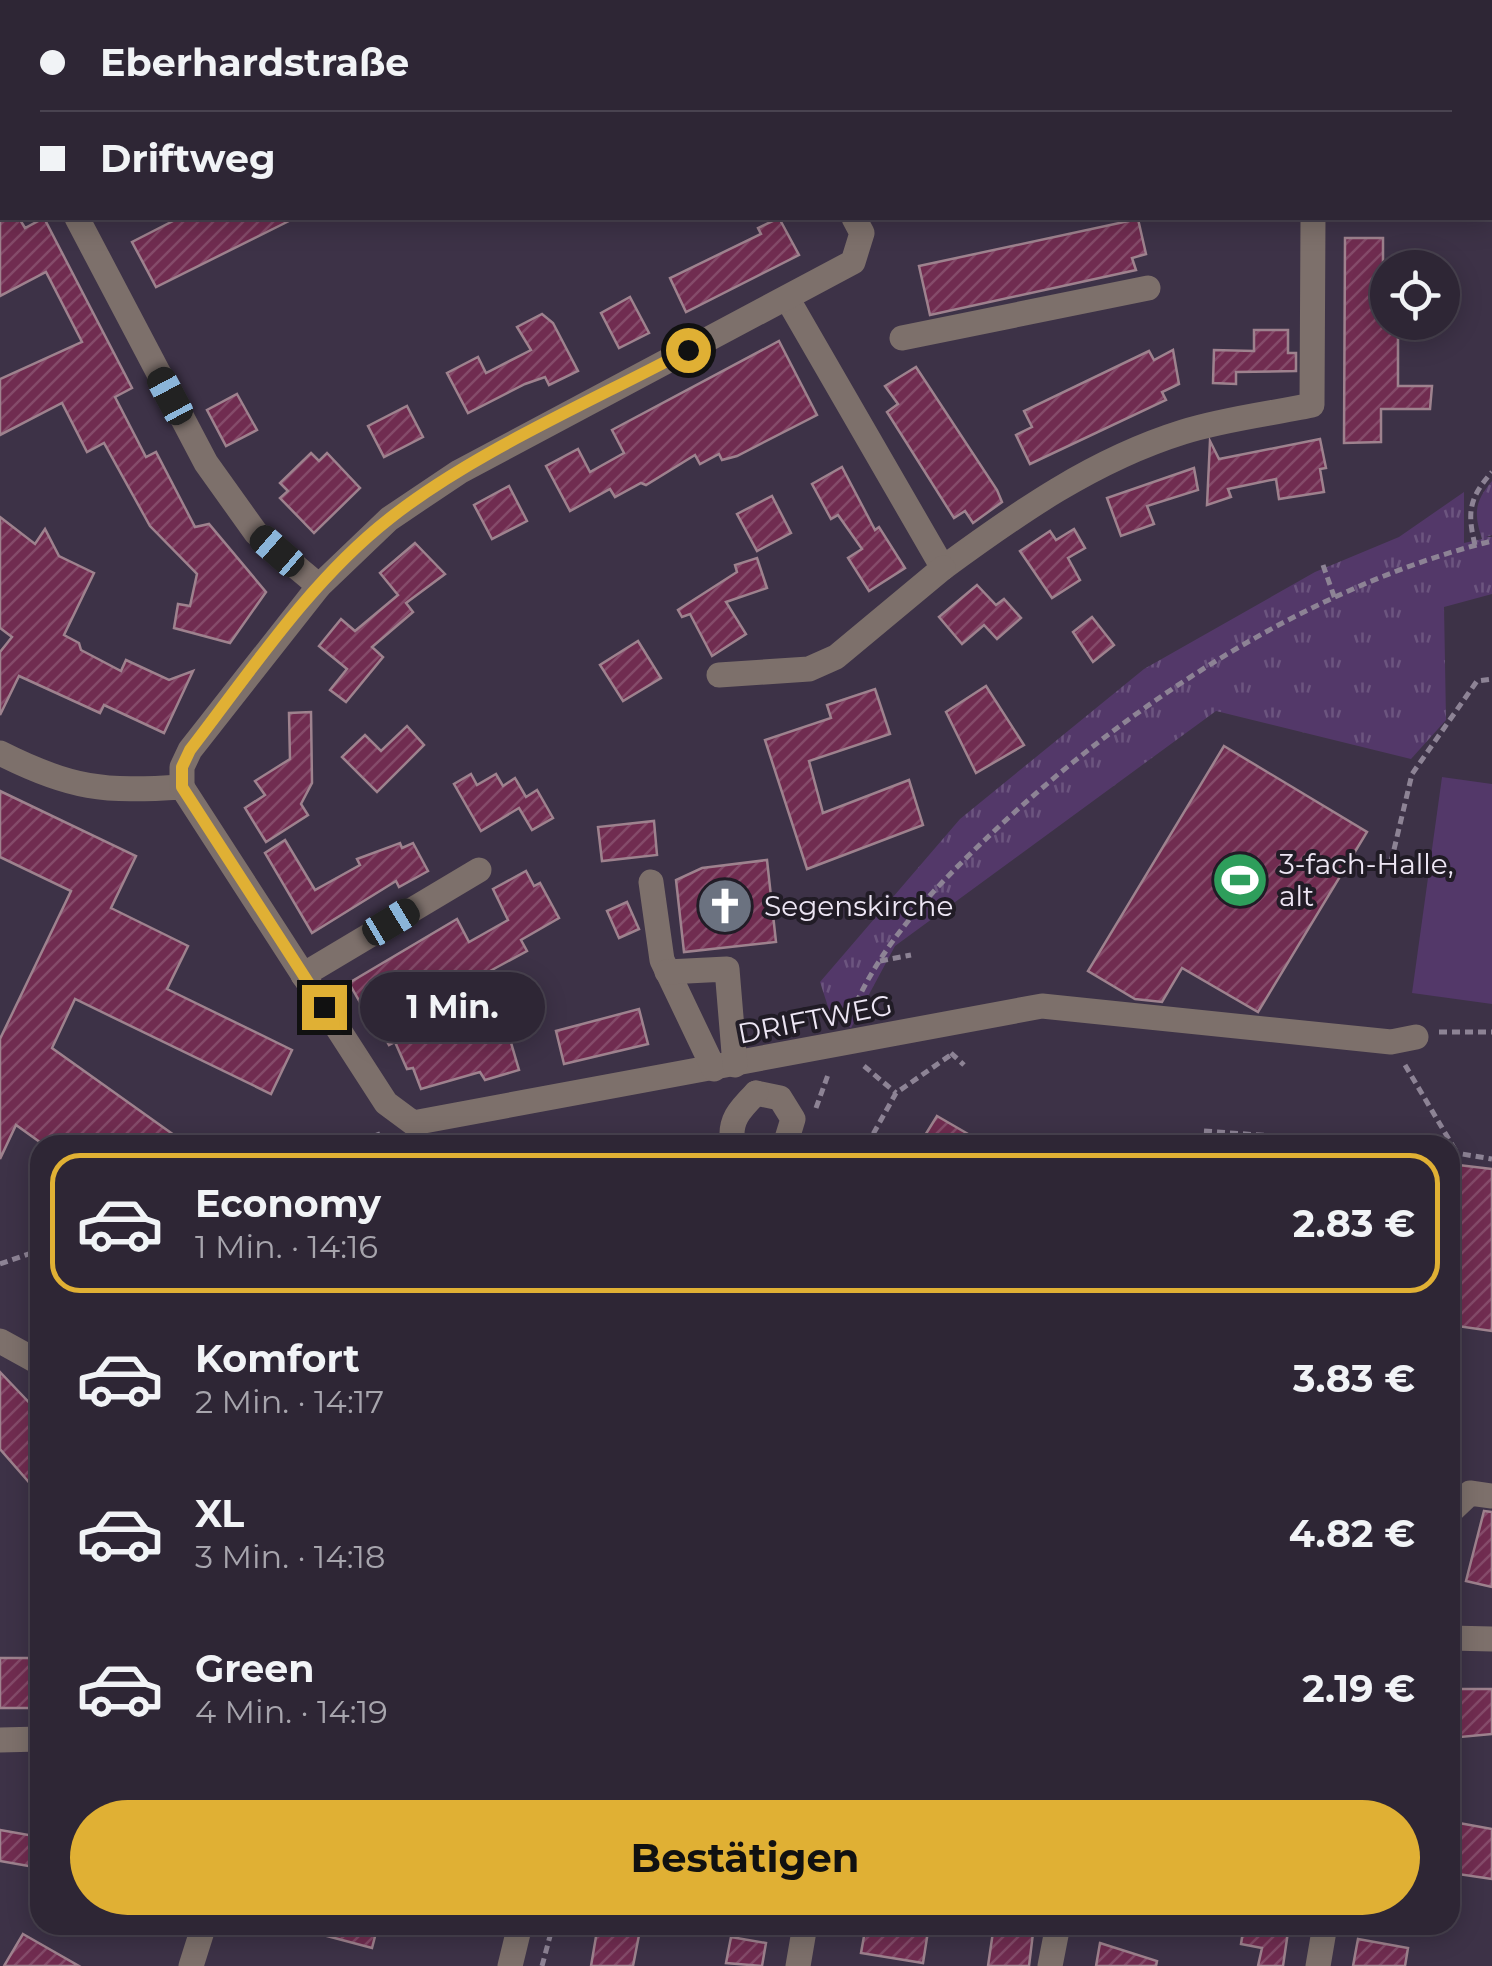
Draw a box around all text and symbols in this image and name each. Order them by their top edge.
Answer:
text: Eberhardstraße [100,39,409,86]
text: Driftweg [100,135,276,182]
map controls [1370,250,1460,340]
button: locate [1370,250,1460,340]
route start [666,328,711,373]
car [143,362,197,430]
car [245,520,309,582]
place label: 3-fach-Halle, alt [1279,847,1454,913]
sports icon: 3-fach-Halle, alt [1210,850,1270,910]
church icon: Segenskirche [695,876,755,936]
place label: Segenskirche [764,889,953,923]
car [358,894,424,950]
callout: 1 Min. [359,972,544,1042]
route end [302,985,347,1030]
text: 1 Min. [406,987,499,1026]
street label: DRIFTWEG [735,987,895,1051]
icon: car [75,1178,165,1268]
text: Economy [195,1180,381,1227]
text: 2.83 € [1293,1200,1415,1247]
text: 1 Min. · 14:16 [195,1227,378,1266]
icon: car [75,1333,165,1423]
text: Komfort [195,1335,360,1382]
text: 3.83 € [1293,1355,1415,1402]
text: 2 Min. · 14:17 [195,1382,384,1421]
icon: car [75,1488,165,1578]
text: XL [195,1490,244,1537]
text: 4.82 € [1289,1510,1415,1557]
text: 3 Min. · 14:18 [195,1537,386,1576]
icon: car [75,1643,165,1733]
text: Green [195,1645,315,1692]
text: 2.19 € [1302,1665,1415,1712]
text: 4 Min. · 14:19 [195,1692,388,1731]
button: Bestätigen [70,1800,1420,1915]

